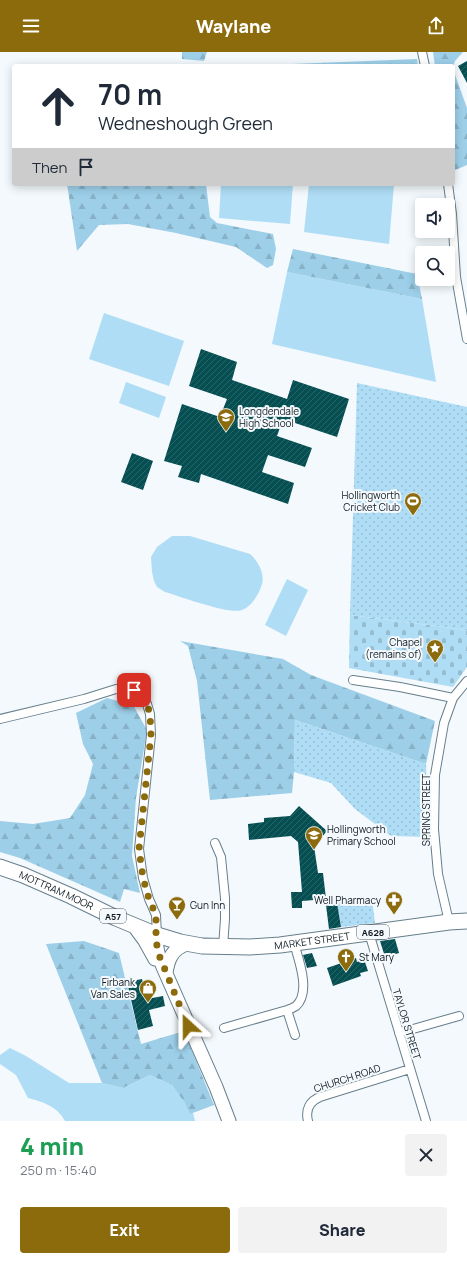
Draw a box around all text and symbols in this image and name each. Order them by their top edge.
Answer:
text: Waylane [196,14,271,38]
icon: menu [20,15,42,37]
icon: share [425,15,447,37]
text: 70 m [98,75,162,113]
icon: ahead [32,80,84,132]
text: Wedneshough Green [98,111,273,135]
icon: arrive [75,156,97,178]
text: Then [32,157,67,178]
map controls [415,198,455,286]
button: sound [415,198,455,238]
button: search [415,246,455,286]
place label: Longdendale High School [239,404,299,430]
school or university icon: Longdendale High School [216,407,236,432]
place label: Hollingworth Cricket Club [341,488,400,514]
sports icon: Hollingworth Cricket Club [403,491,423,516]
place label: Chapel (remains of) [365,635,422,661]
place icon: Chapel (remains of) [425,638,445,663]
pin [117,673,151,707]
icon: arrive [123,679,145,701]
street label: SPRING STREET [419,774,433,846]
place label: Hollingworth Primary School [327,822,396,848]
school or university icon: Hollingworth Primary School [304,825,324,850]
street label: MOTTRAM MOOR [17,867,96,913]
pharmacy icon: Well Pharmacy [384,890,404,915]
place label: Well Pharmacy [314,893,382,907]
bar icon: Gun Inn [167,895,187,920]
place label: Gun Inn [190,898,225,912]
road number: A57 [100,909,126,923]
road number: A628 [357,925,389,939]
street label: MARKET STREET [274,929,351,952]
church icon: St Mary [336,947,356,972]
place label: St Mary [359,950,395,964]
place label: Firbank Van Sales [91,975,136,1001]
shop icon: Firbank Van Sales [138,978,158,1003]
street label: TAYLOR STREET [390,987,424,1061]
position arrow [167,1005,209,1047]
street label: CHURCH ROAD [312,1060,383,1095]
text: 4 min [20,1129,84,1162]
button: close [405,1134,447,1176]
text: 250 m · 15:40 [20,1161,97,1179]
button: Exit [20,1207,230,1253]
button: Share [238,1207,447,1253]

